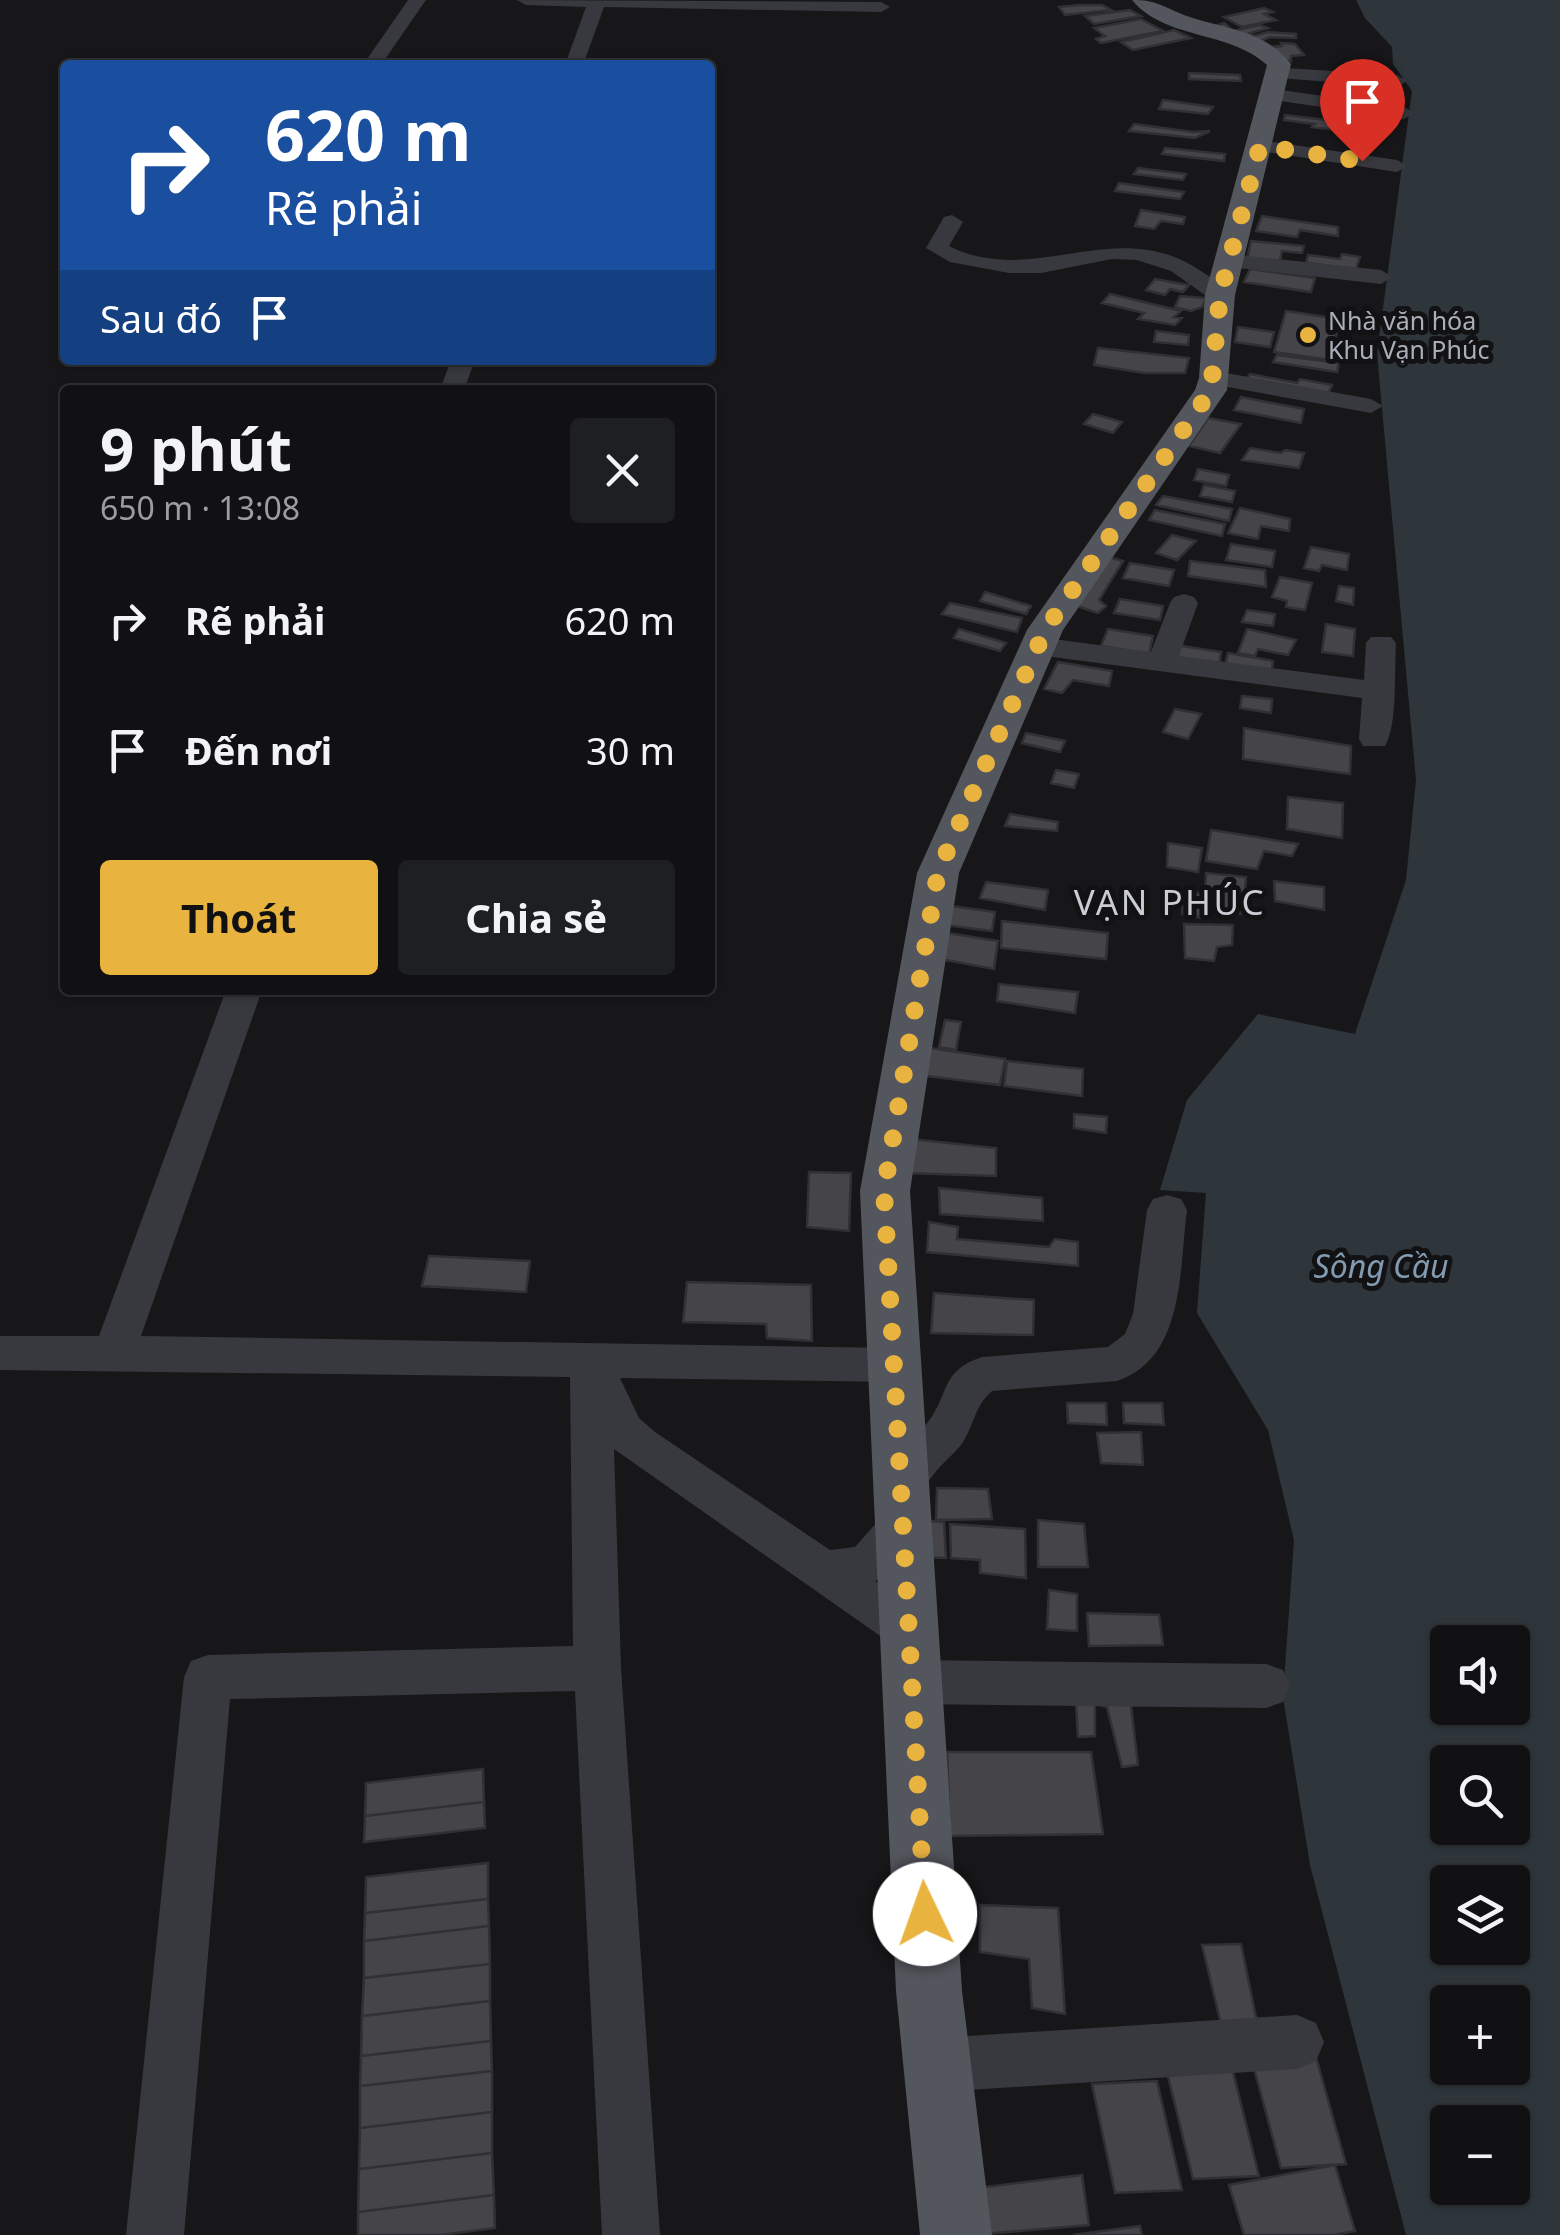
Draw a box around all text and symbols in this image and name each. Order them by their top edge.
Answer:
pin [1320,59,1405,162]
icon: arrive [1335,74,1390,129]
text: 620 m [265,86,472,182]
icon: right [100,100,230,230]
text: Rẽ phải [265,177,422,238]
icon: arrive [242,290,297,345]
text: Sau đó [100,292,222,344]
place label: Nhà văn hóa Khu Vạn Phúc [1328,303,1489,366]
marker: Nhà văn hóa Khu Vạn Phúc [1297,324,1319,346]
text: 9 phút [100,407,292,489]
button: close [570,418,675,523]
text: 650 m · 13:08 [100,486,300,529]
icon: right [100,593,155,648]
text: Rẽ phải [185,594,325,646]
text: 620 m [564,594,675,646]
icon: arrive [100,723,155,778]
text: Đến nơi [185,724,332,776]
text: 30 m [586,724,675,776]
button: Thoát [100,860,378,975]
button: Chia sẻ [398,860,675,975]
district label: VẠN PHÚC [1074,878,1266,925]
water label: Sông Cầu [1313,1244,1449,1287]
map controls [1430,1625,1530,2205]
button: sound [1430,1625,1530,1725]
button: search [1430,1745,1530,1845]
position arrow [873,1862,977,1966]
button: layers [1430,1865,1530,1965]
button: + [1430,1985,1530,2085]
button: − [1430,2105,1530,2205]

